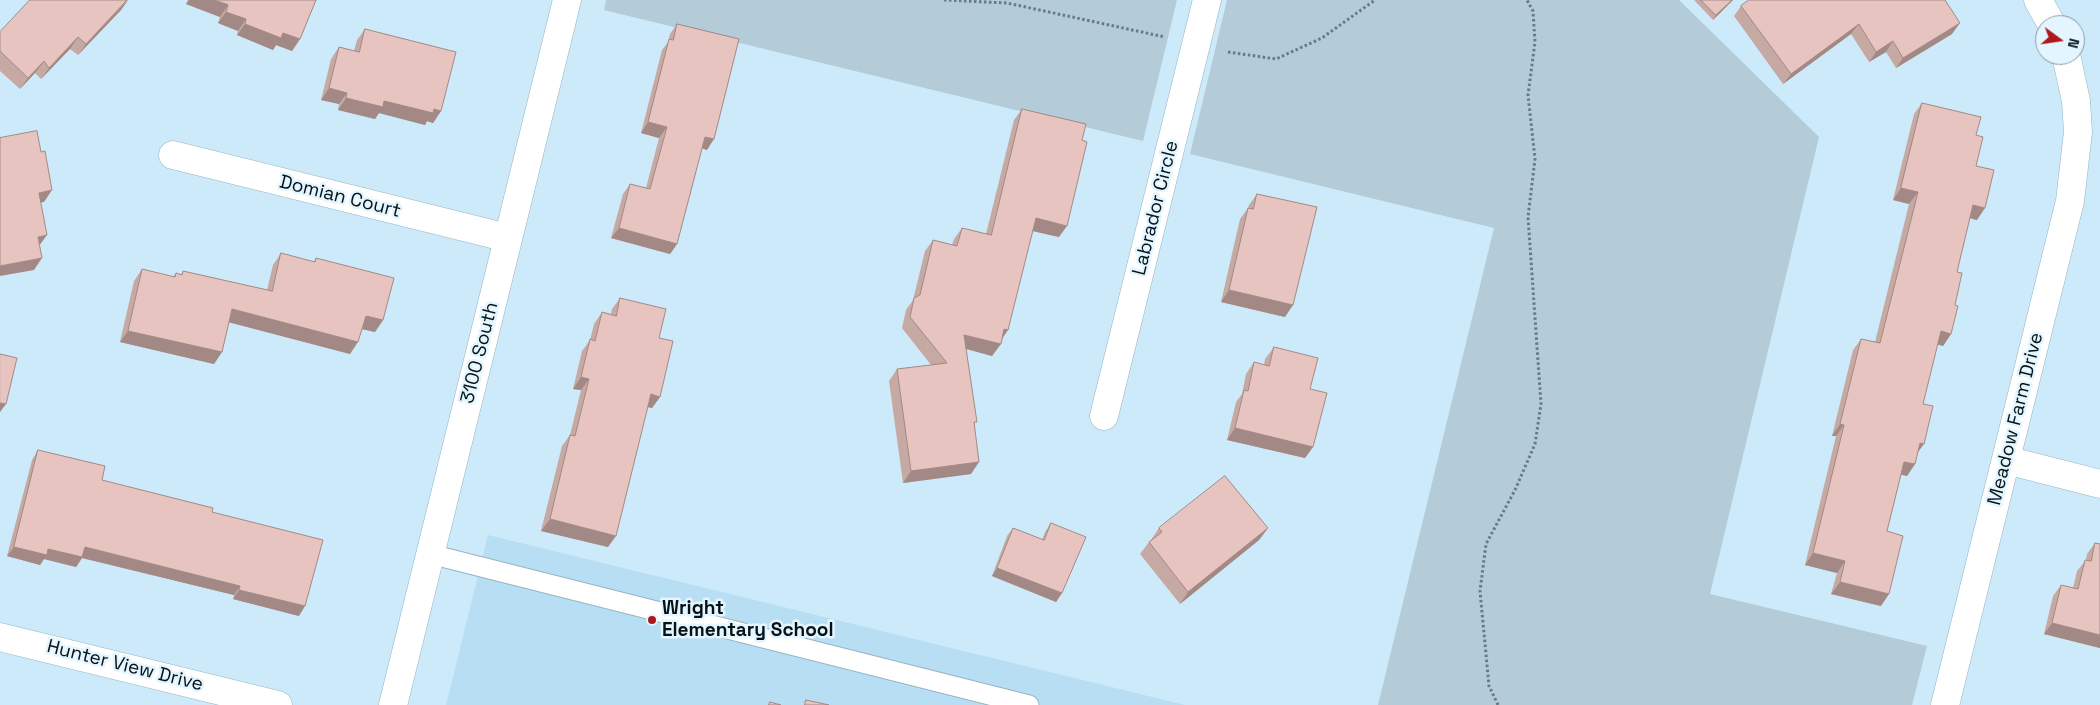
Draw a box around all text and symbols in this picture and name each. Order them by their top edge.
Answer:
north arrow [2035,15,2085,65]
text: N [2064,37,2083,50]
street label: Labrador Circle [1128,138,1184,278]
street label: Domian Court [277,171,403,223]
street label: 3100 South [456,300,504,406]
street label: Meadow Farm Drive [1984,330,2048,508]
place label: Wright Elementary School [662,598,834,642]
marker: Wright Elementary School [646,614,658,626]
street label: Hunter View Drive [44,636,206,696]

